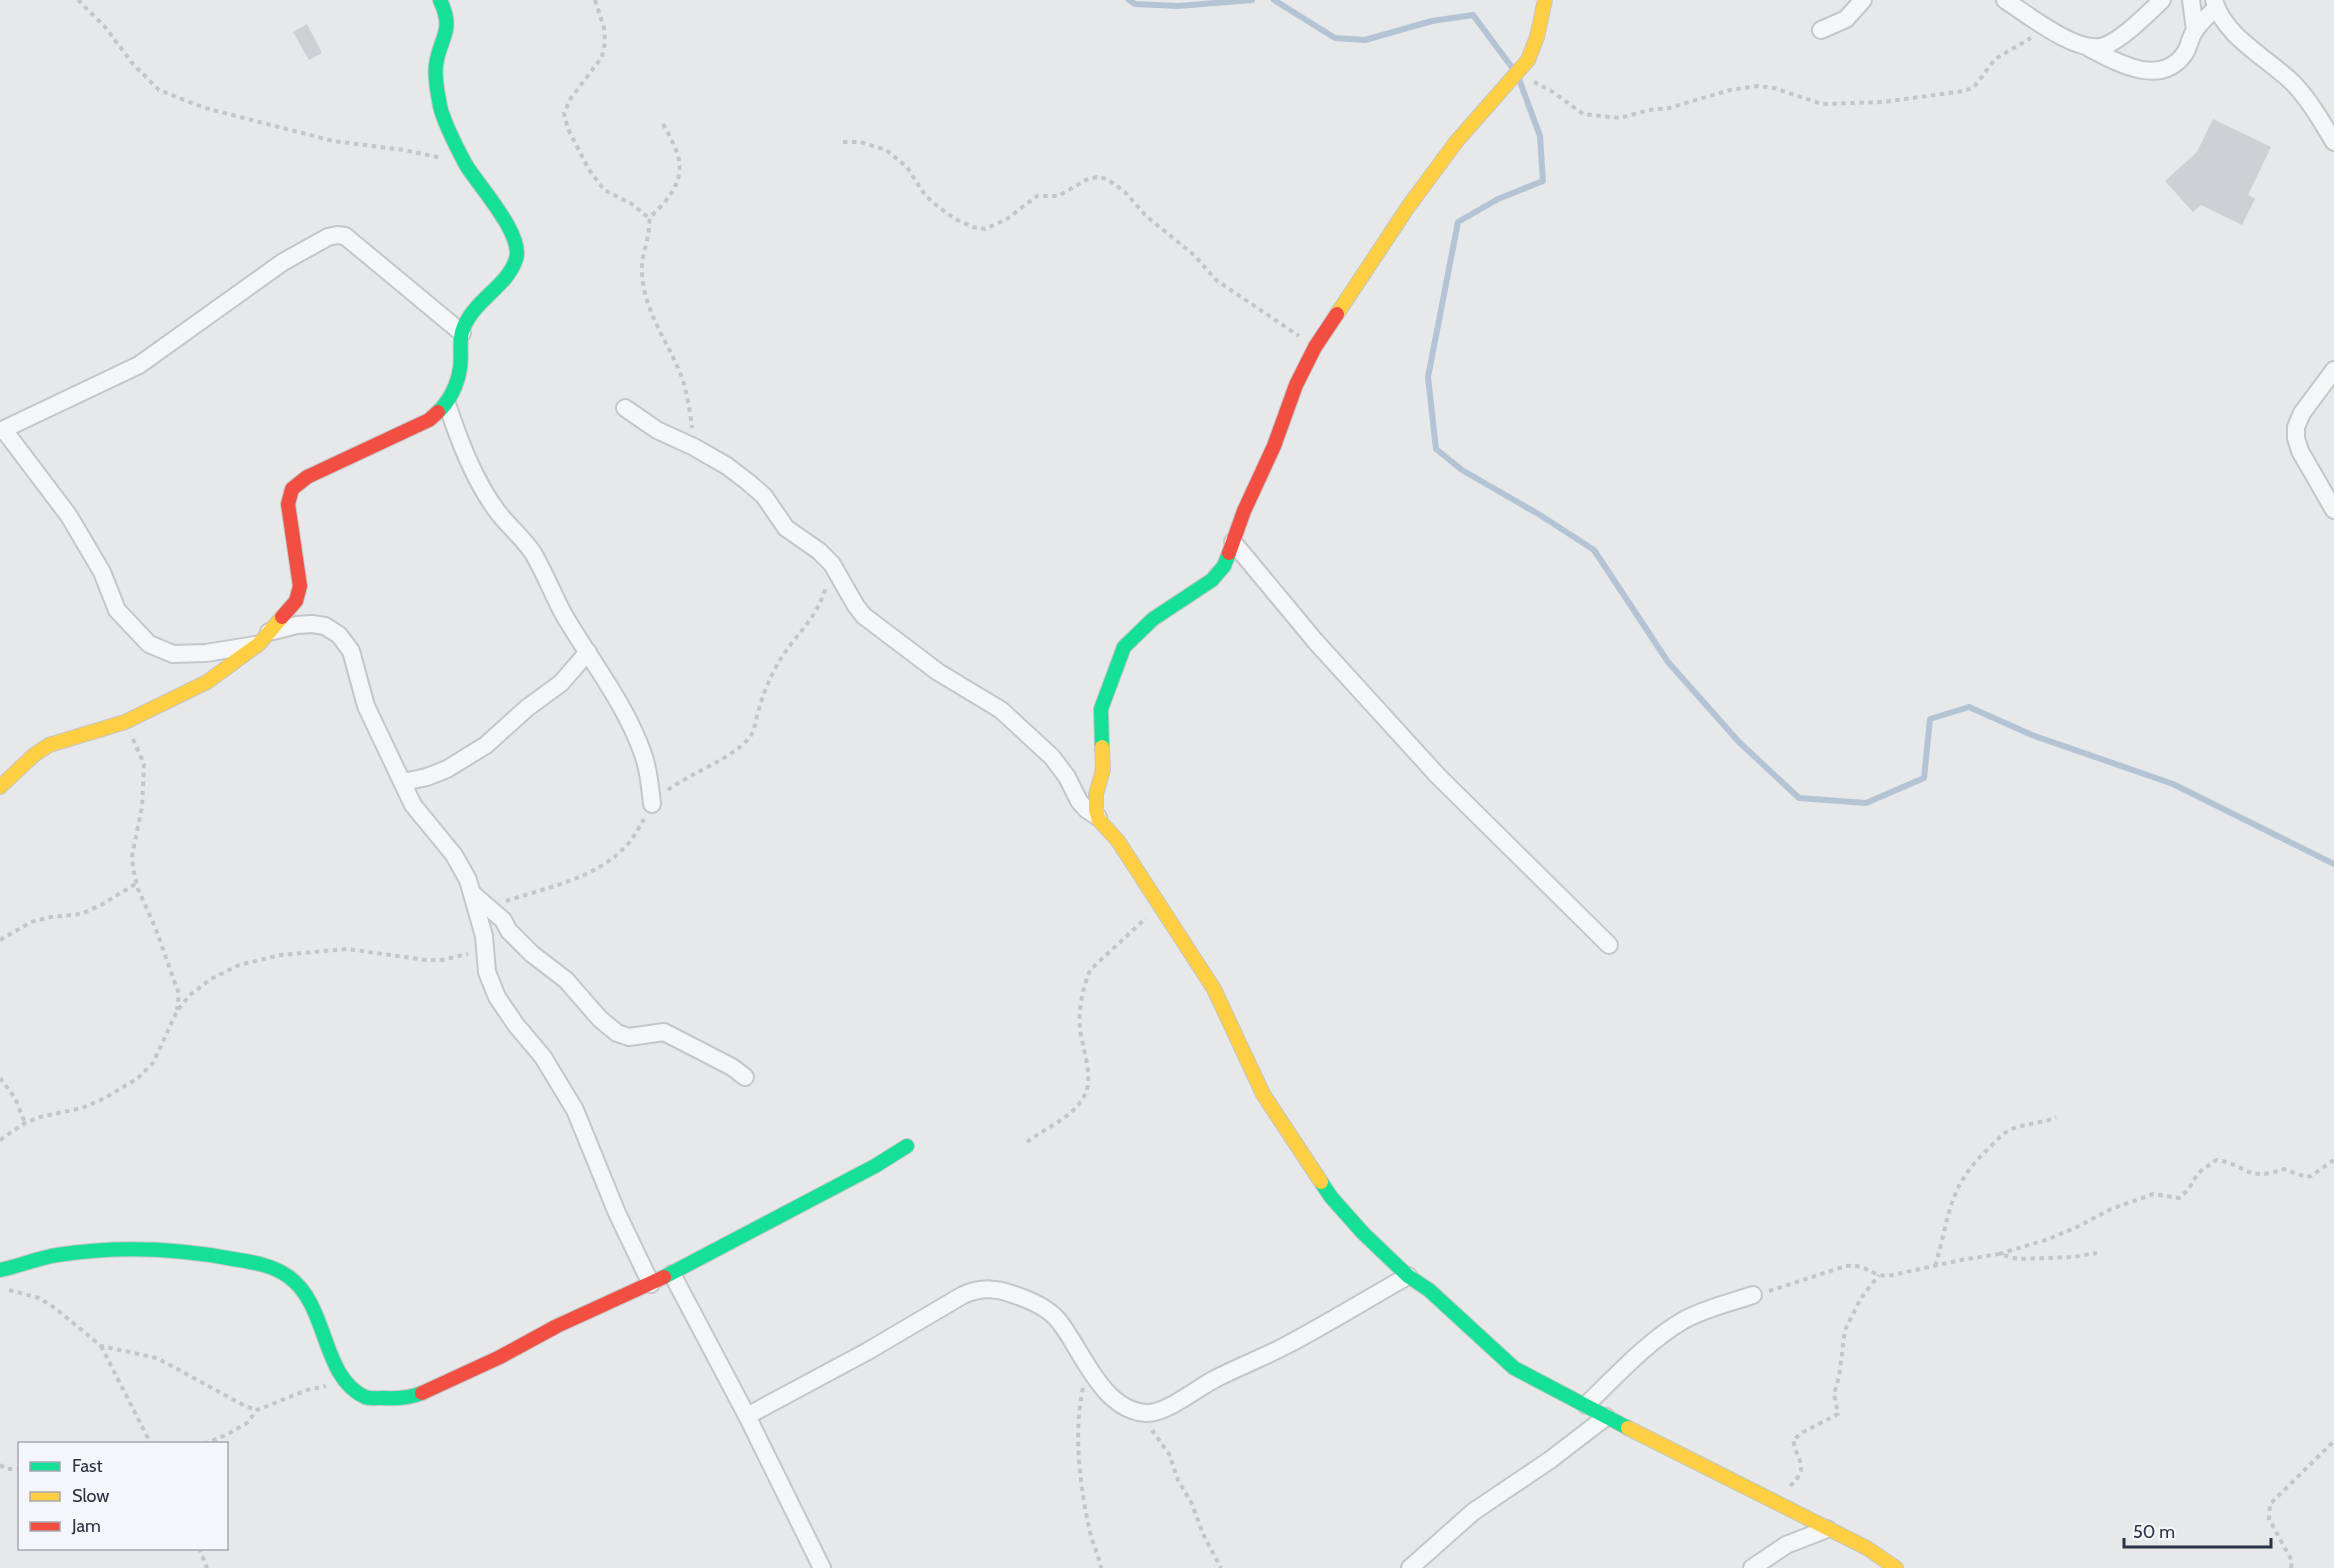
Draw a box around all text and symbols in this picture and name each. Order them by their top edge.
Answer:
legend [18,1442,228,1550]
text: Fast [72,1455,103,1477]
text: Slow [72,1485,109,1507]
scale bar [2124,1511,2271,1549]
text: Jam [71,1515,101,1537]
text: 50 m [2133,1521,2175,1543]

